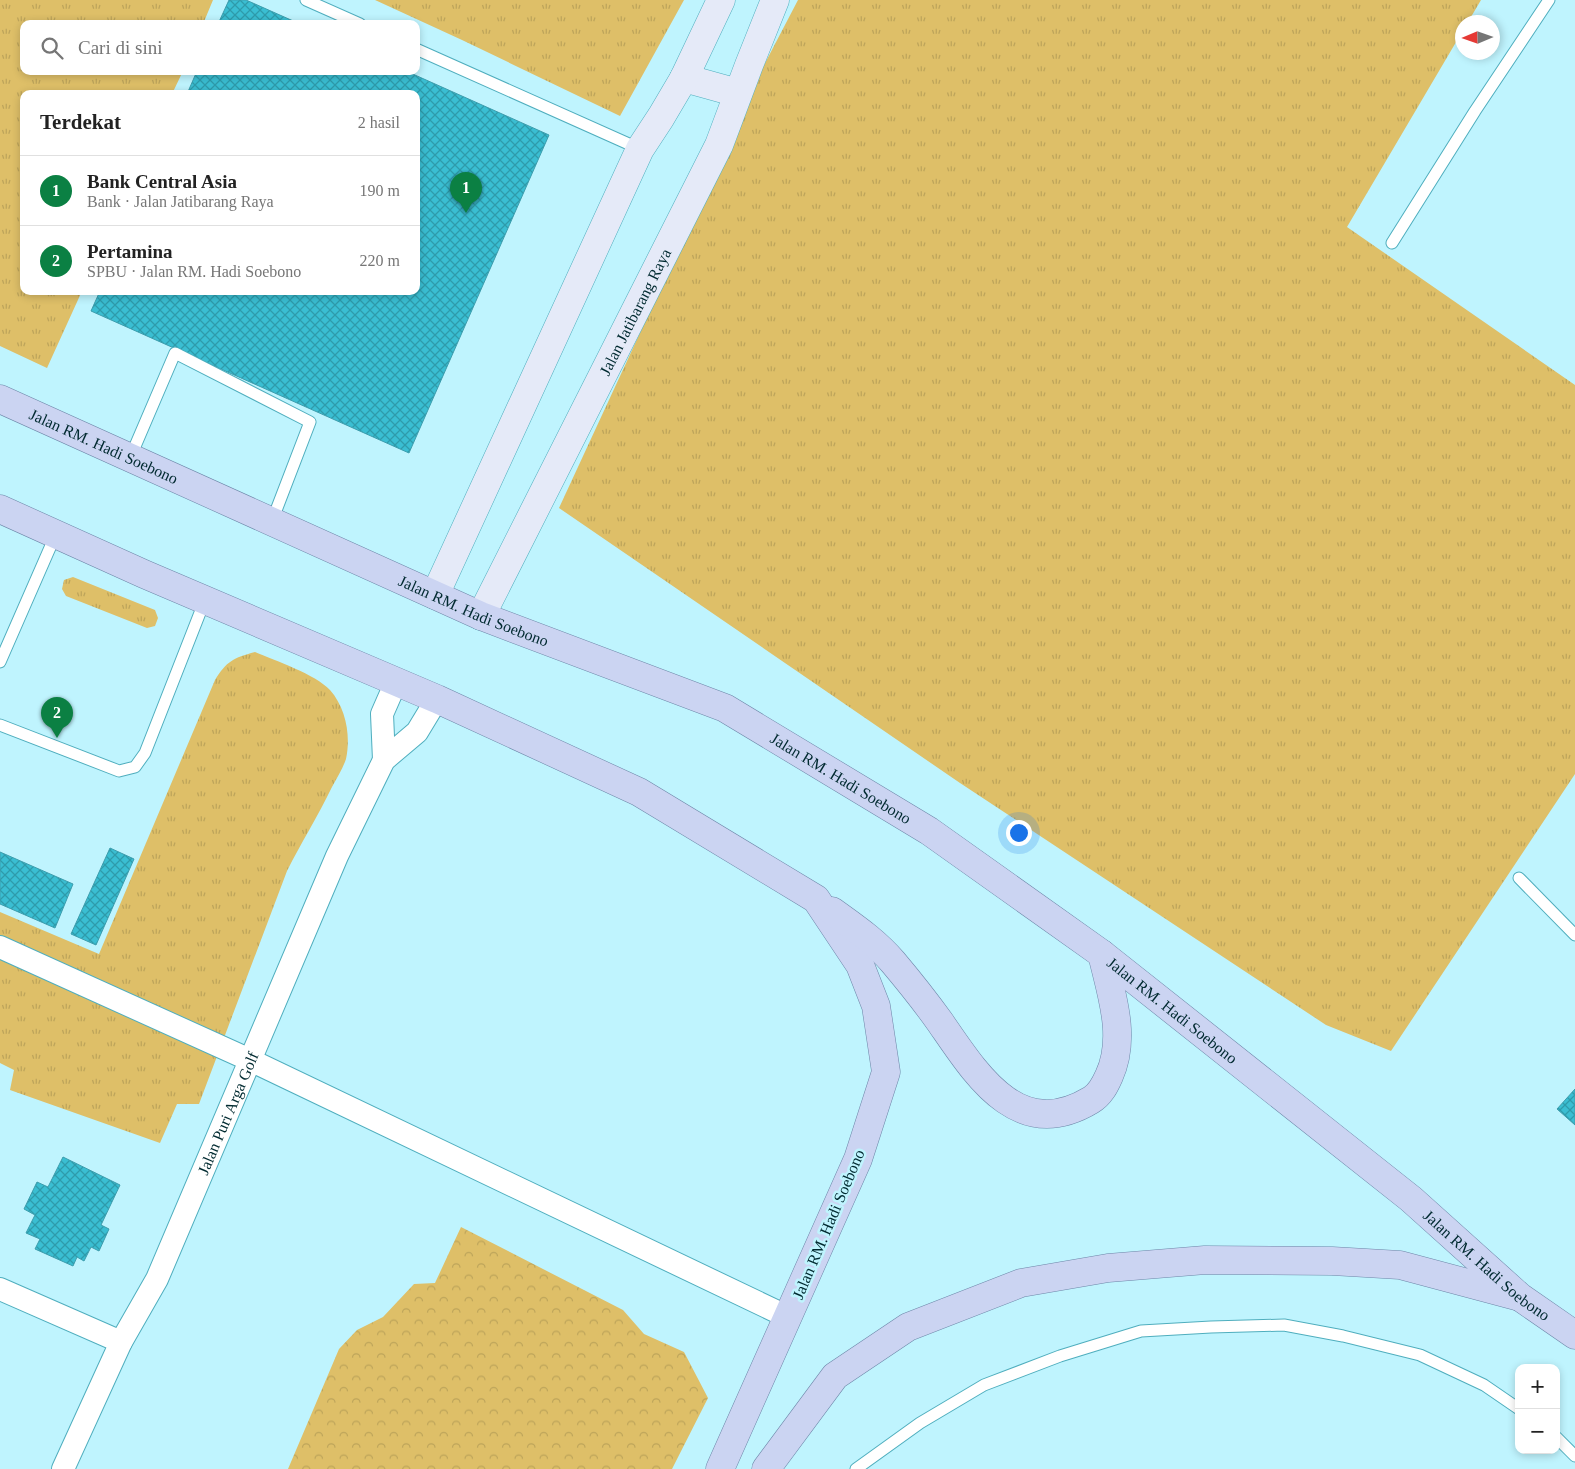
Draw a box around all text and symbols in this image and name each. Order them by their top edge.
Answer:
north arrow [1455,15,1500,60]
search box [20,20,420,75]
icon: search [38,34,66,62]
text: Cari di sini [78,37,162,58]
text: Terdekat [40,110,121,134]
text: 2 hasil [358,114,400,131]
text: Bank Central Asia [87,171,237,192]
pin: 1 [450,172,482,213]
text: 1 [52,182,60,199]
text: 190 m [360,182,400,199]
text: Bank · Jalan Jatibarang Raya [87,193,274,210]
text: Pertamina [87,241,172,262]
street label: Jalan Jatibarang Raya [596,246,674,378]
text: 2 [52,252,60,269]
text: 220 m [360,252,400,269]
text: SPBU · Jalan RM. Hadi Soebono [87,263,301,280]
street label: Jalan RM. Hadi Soebono [27,405,181,487]
street label: Jalan RM. Hadi Soebono [396,572,551,650]
pin: 2 [41,697,73,738]
street label: Jalan RM. Hadi Soebono [768,730,914,827]
your location [1006,820,1032,846]
street label: Jalan RM. Hadi Soebono [1104,954,1241,1067]
street label: Jalan Puri Arga Golf [194,1049,262,1177]
street label: Jalan RM. Hadi Soebono [789,1147,868,1302]
street label: Jalan RM. Hadi Soebono [1420,1207,1553,1324]
map controls [1515,1364,1560,1454]
button: + [1515,1364,1560,1409]
button: − [1515,1409,1560,1454]

